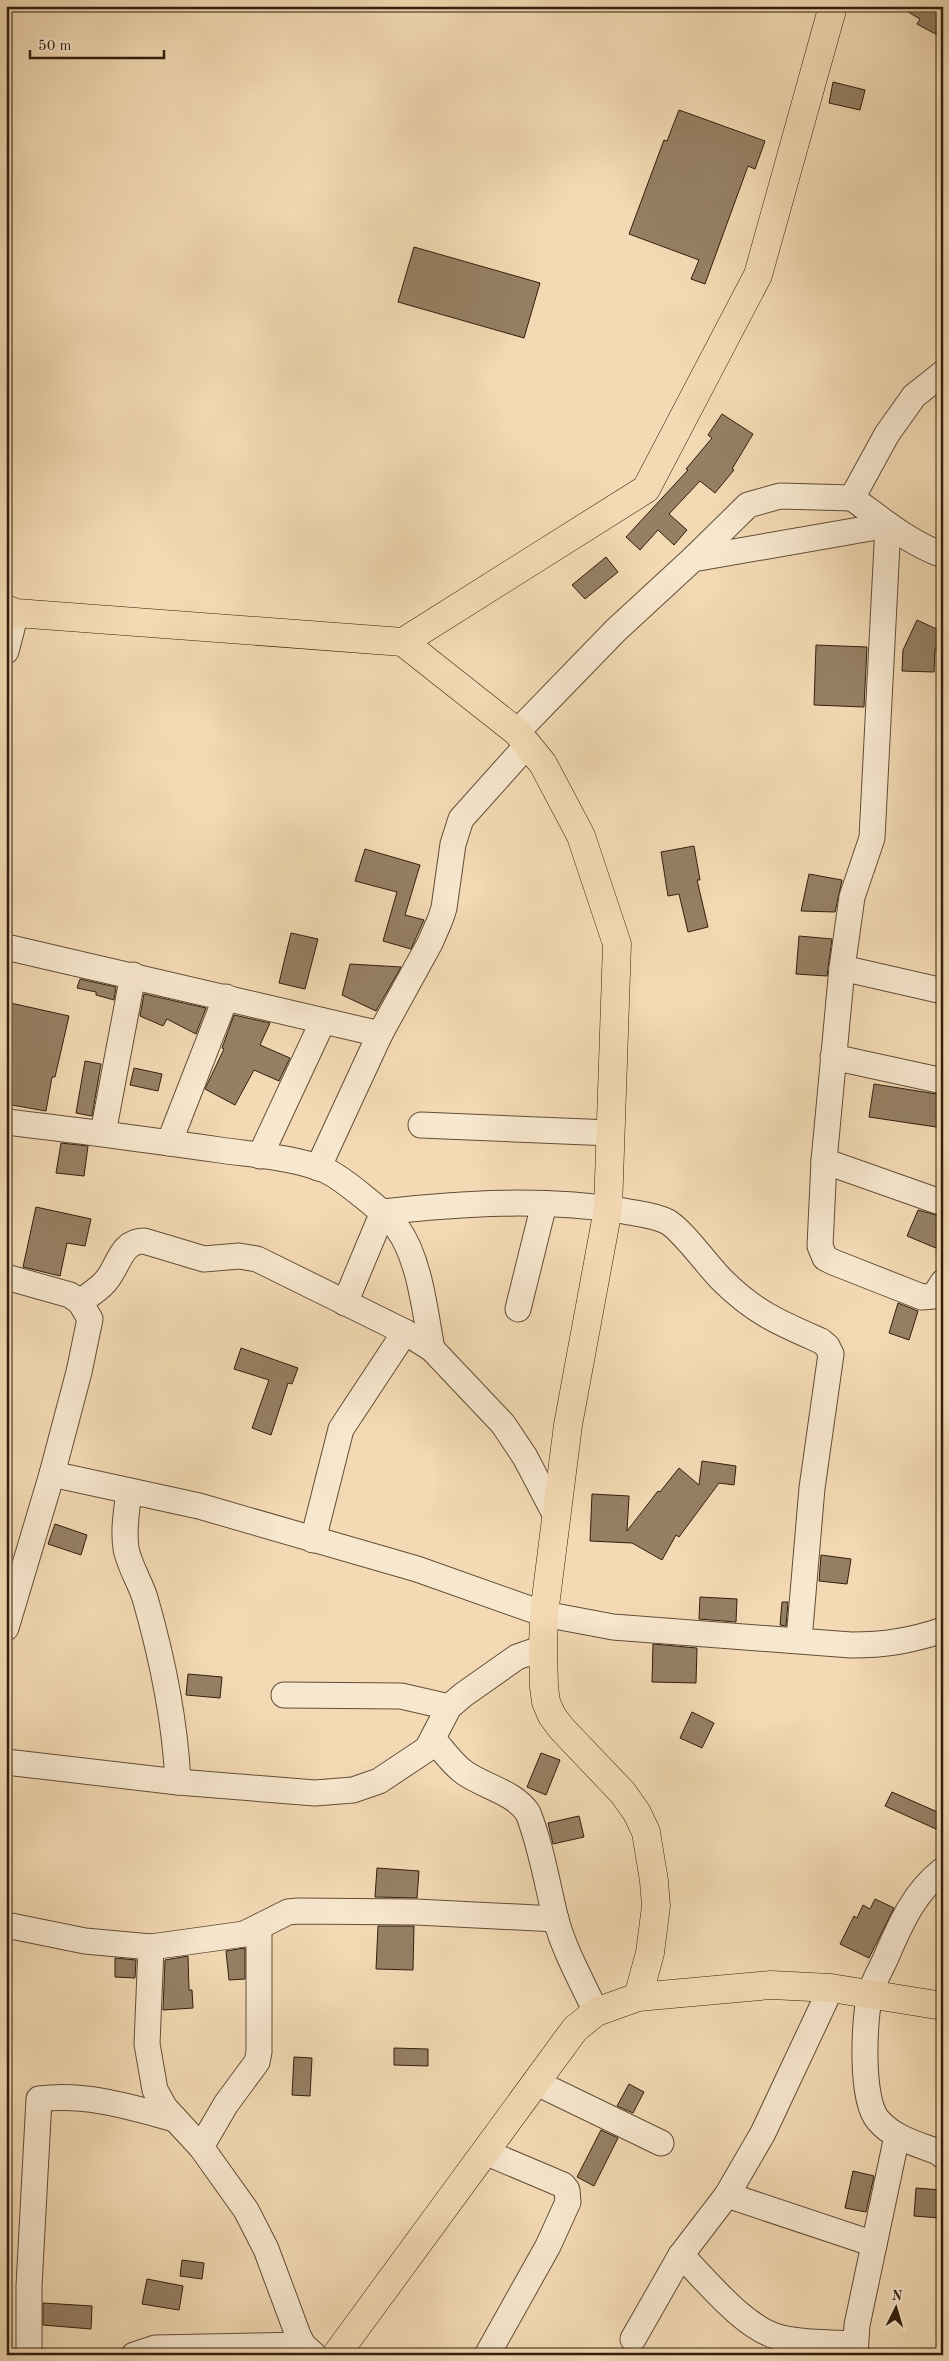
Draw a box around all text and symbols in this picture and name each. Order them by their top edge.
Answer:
scale bar [30,28,164,60]
text: 50 m [38,39,72,54]
north arrow [872,2284,922,2334]
text: N [891,2289,903,2304]

